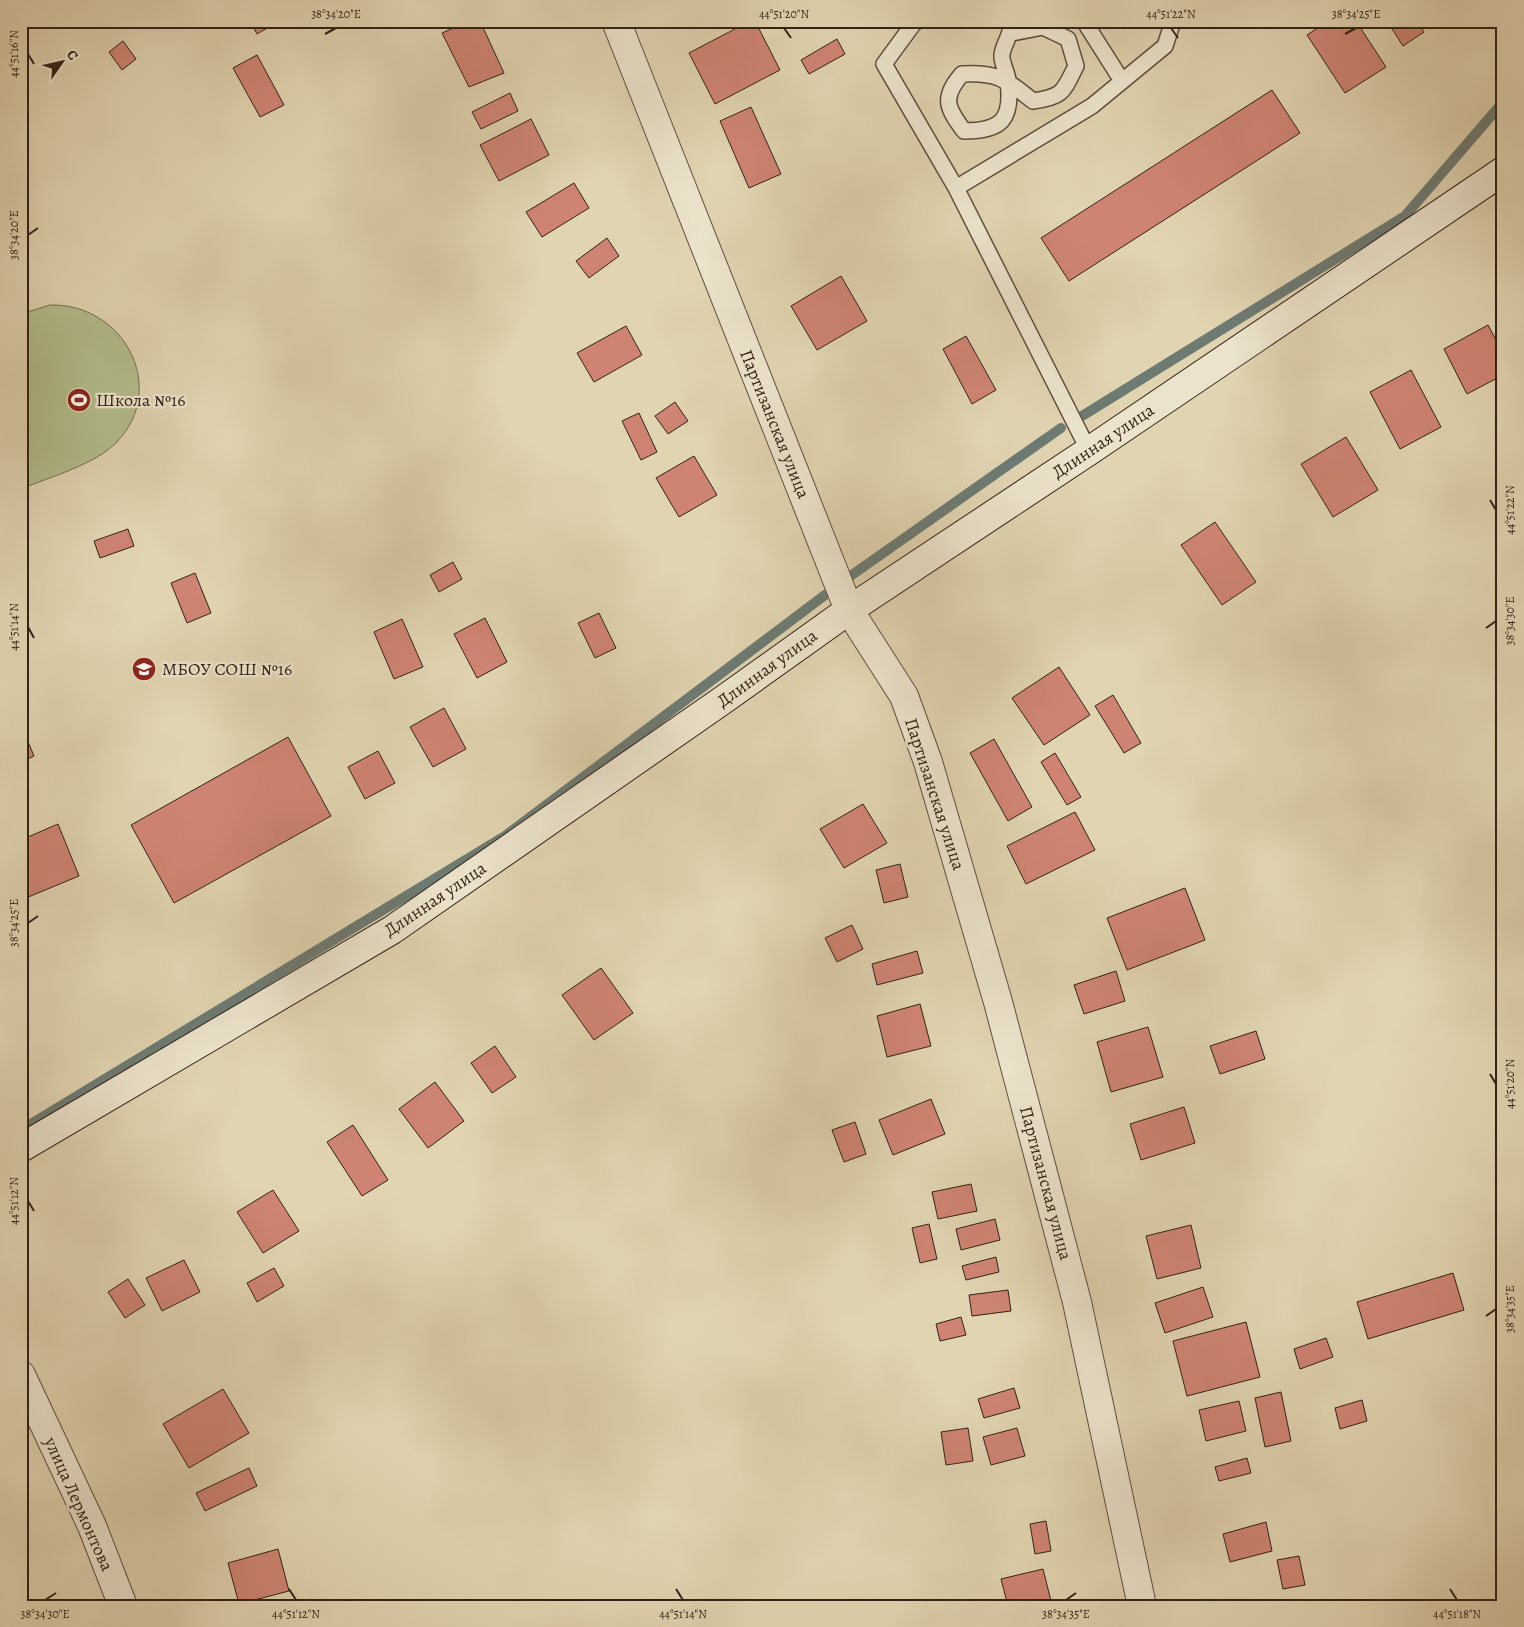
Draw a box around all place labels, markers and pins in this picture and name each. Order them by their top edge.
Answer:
sports icon: Школа №16 [66,387,92,413]
place label: Школа №16 [96,388,186,412]
school or university icon: МБОУ СОШ №16 [131,656,157,682]
place label: МБОУ СОШ №16 [162,657,292,681]

